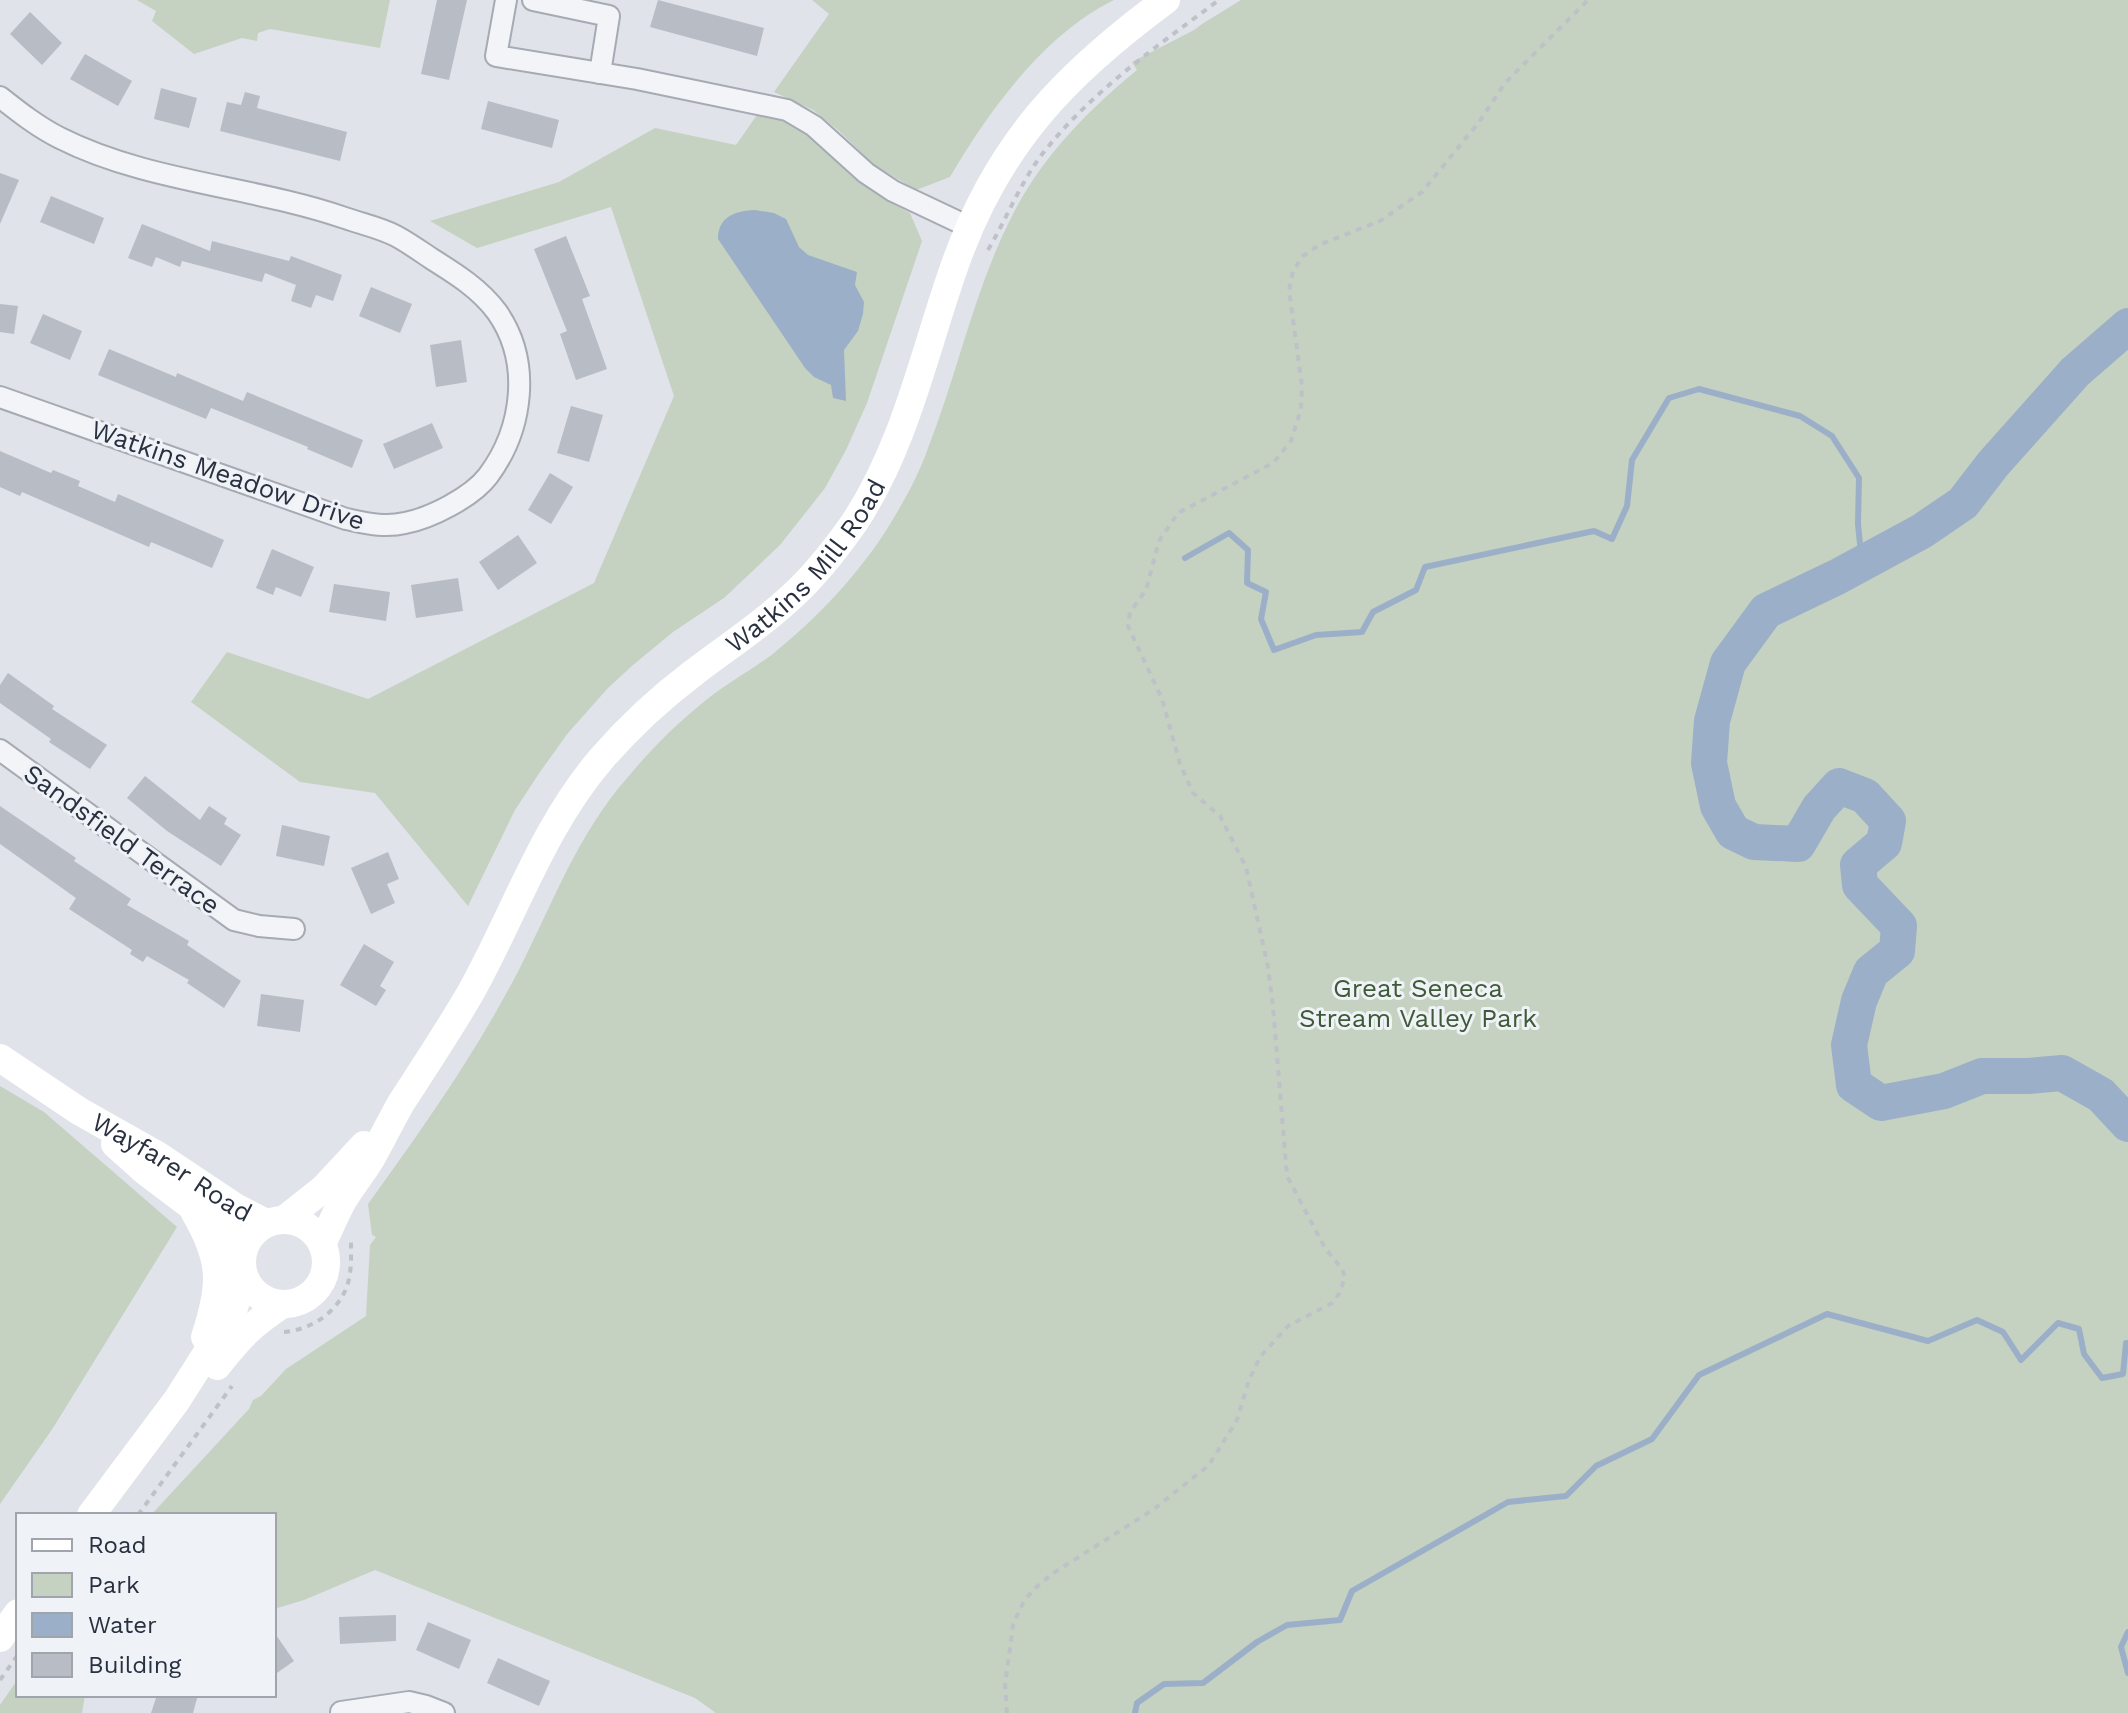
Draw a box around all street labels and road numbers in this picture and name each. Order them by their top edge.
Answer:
street label: Watkins Meadow Drive [87,414,369,536]
street label: Watkins Mill Road [720,474,892,659]
street label: Sandsfield Terrace [18,758,226,920]
street label: Wayfarer Road [87,1106,257,1228]

